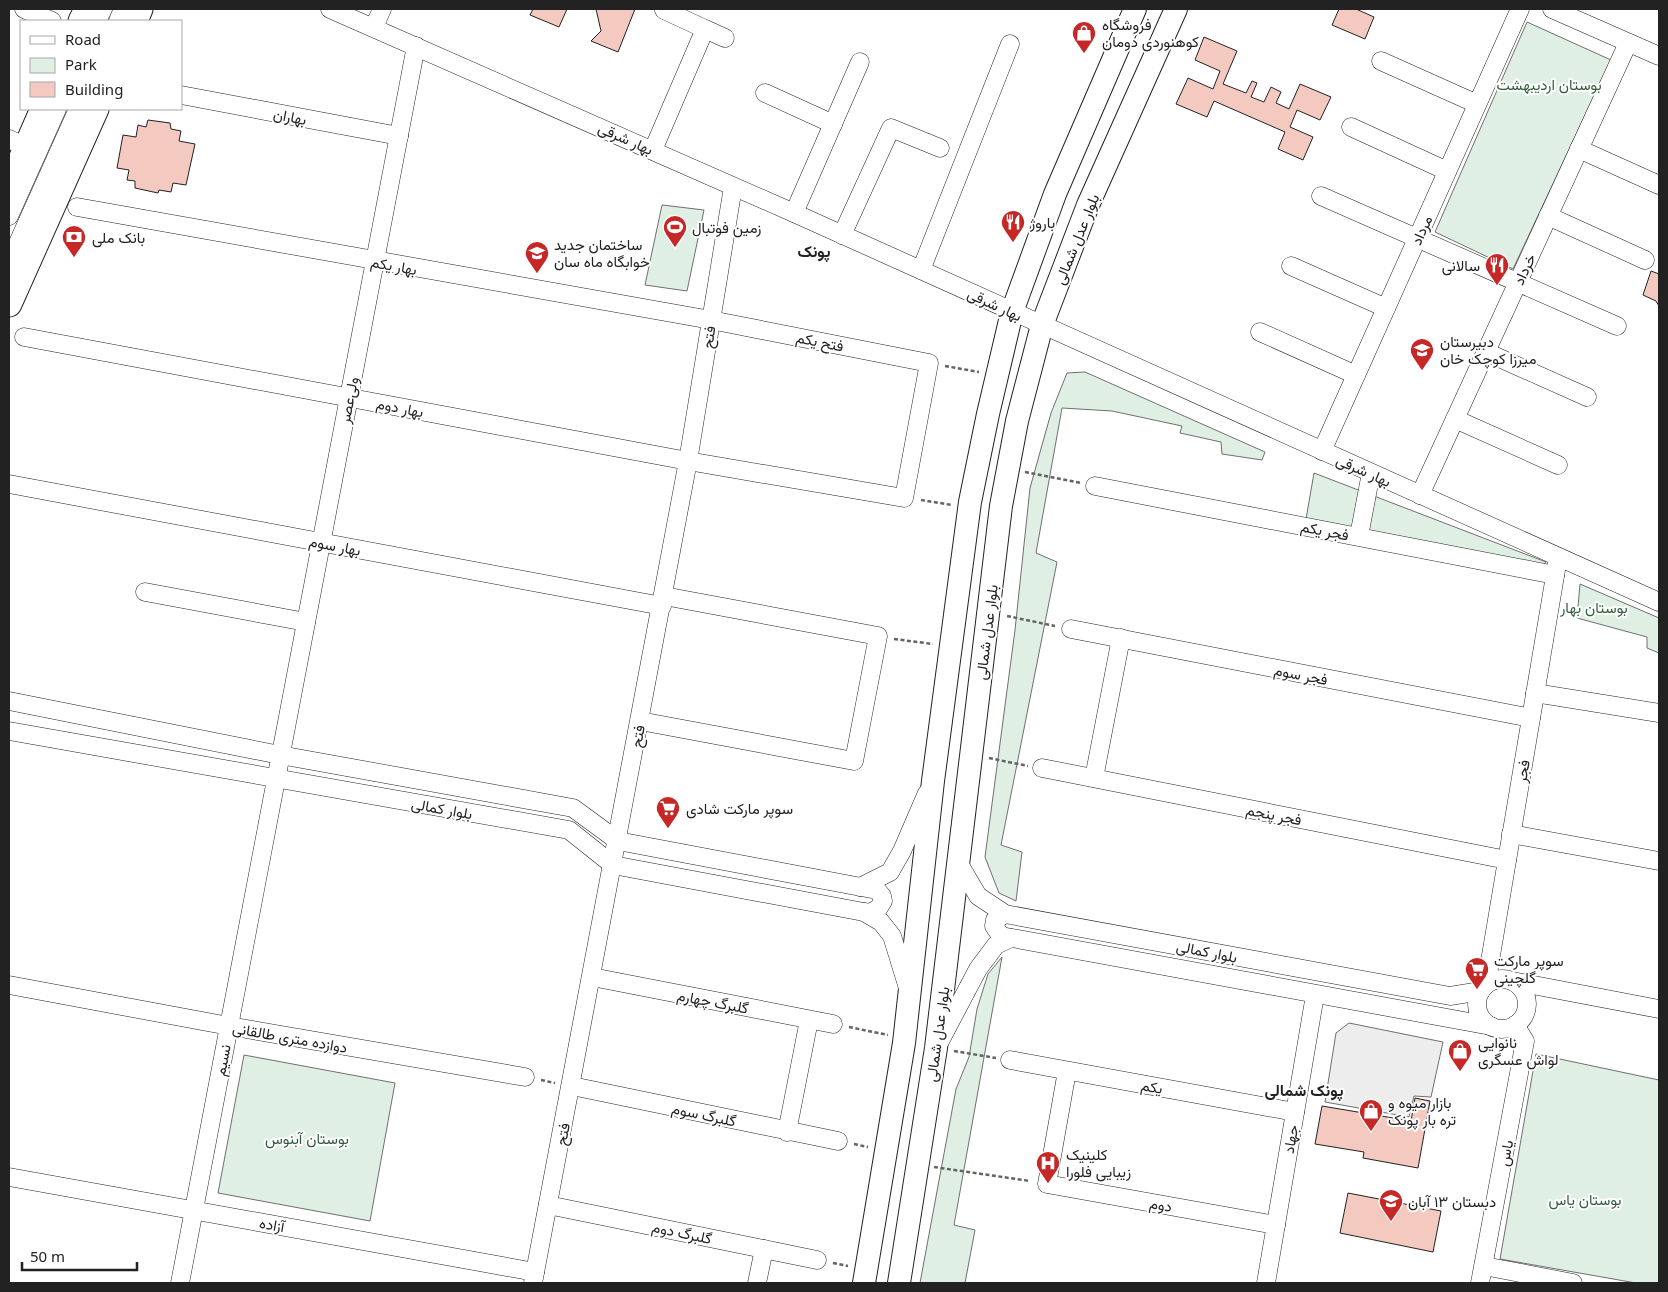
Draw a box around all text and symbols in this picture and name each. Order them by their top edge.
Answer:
place label: فروشگاه کوهنوردی دومان [1102,14,1199,52]
legend [20,20,182,110]
shop icon: فروشگاه کوهنوردی دومان [1071,20,1097,54]
text: Road [65,29,101,49]
text: Park [65,54,97,74]
park label: بوستان اردیبهشت [1496,74,1602,94]
text: Building [65,79,123,99]
street label: بهاران [272,103,308,129]
street label: بهار شرقی [595,117,657,160]
street label: بلوار عدل شمالی [1049,191,1104,288]
restaurant icon: باروژ [1000,209,1026,243]
place label: باروژ [1029,212,1055,232]
street label: مرداد [1406,212,1436,248]
sports icon: زمین فوتبال [662,214,688,248]
place label: زمین فوتبال [692,217,761,238]
bank icon: بانک ملی [61,224,87,258]
place label: بانک ملی [92,227,145,248]
place label: ساختمان جدید خوابگاه ماه سان [554,234,650,271]
school or university icon: ساختمان جدید خوابگاه ماه سان [524,240,550,274]
district label: پونک [797,240,831,263]
street label: خرداد [1508,250,1540,288]
street label: بهار یکم [369,251,419,280]
restaurant icon: سالانی [1484,252,1510,286]
place label: سالانی [1442,255,1480,276]
street label: بهار شرقی [964,283,1026,326]
street label: فتح [696,324,722,350]
street label: فتح یکم [794,327,846,357]
place label: دبیرستان میرزا کوچک خان [1440,331,1537,369]
school or university icon: دبیرستان میرزا کوچک خان [1409,337,1435,371]
street label: ولی‌عصر [333,375,363,426]
street label: بهار دوم [375,393,425,422]
street label: بهار شرقی [1333,449,1395,492]
street label: فجر یکم [1299,516,1351,545]
street label: بهار سوم [307,530,363,561]
street label: بلوار عدل شمالی [970,583,1003,681]
park label: بوستان بهار [1559,597,1628,617]
street label: فجر سوم [1272,659,1330,690]
street label: فتح [625,723,651,749]
street label: فجر [1510,758,1534,785]
street label: بلوار کمالی [410,793,474,824]
supermarket icon: سوپر مارکت شادی [655,795,681,829]
place label: سوپر مارکت شادی [686,798,793,819]
street label: فجر پنجم [1244,799,1304,830]
street label: بلوار کمالی [1175,935,1239,968]
place label: سوپر مارکت گلچینی [1494,950,1564,988]
supermarket icon: سوپر مارکت گلچینی [1464,956,1490,990]
street label: گلبرگ چهارم [675,984,751,1019]
street label: بلوار عدل شمالی [920,985,955,1083]
street label: دوازده متری طالقانی [231,1017,349,1058]
place label: نانوایی لواش عسگری [1478,1032,1559,1070]
shop icon: نانوایی لواش عسگری [1447,1038,1473,1072]
street label: نسیم [209,1042,236,1078]
street label: یکم [1139,1074,1164,1099]
district label: پونک شمالی [1264,1079,1344,1102]
place label: بازار ميوه و تره بار پونک [1388,1092,1456,1130]
street label: گلبرگ سوم [670,1097,738,1132]
shop icon: بازار ميوه و تره بار پونک [1358,1098,1384,1132]
street label: فتح [550,1121,576,1147]
street label: جهاد [1278,1123,1302,1155]
park label: بوستان آبنوس [265,1128,349,1149]
street label: یاس [1493,1138,1518,1168]
place label: کلینیک زیبایی فلورا [1066,1144,1131,1182]
hospital icon: کلینیک زیبایی فلورا [1035,1150,1061,1184]
school or university icon: دبستان ۱۳ آبان [1378,1188,1404,1222]
park label: بوستان یاس [1549,1189,1621,1210]
place label: دبستان ۱۳ آبان [1408,1191,1496,1211]
street label: دوم [1148,1192,1174,1217]
street label: آزاده [258,1212,288,1236]
street label: گلبرگ دوم [650,1216,714,1249]
scale bar [22,1240,138,1272]
text: 50 m [30,1246,65,1266]

